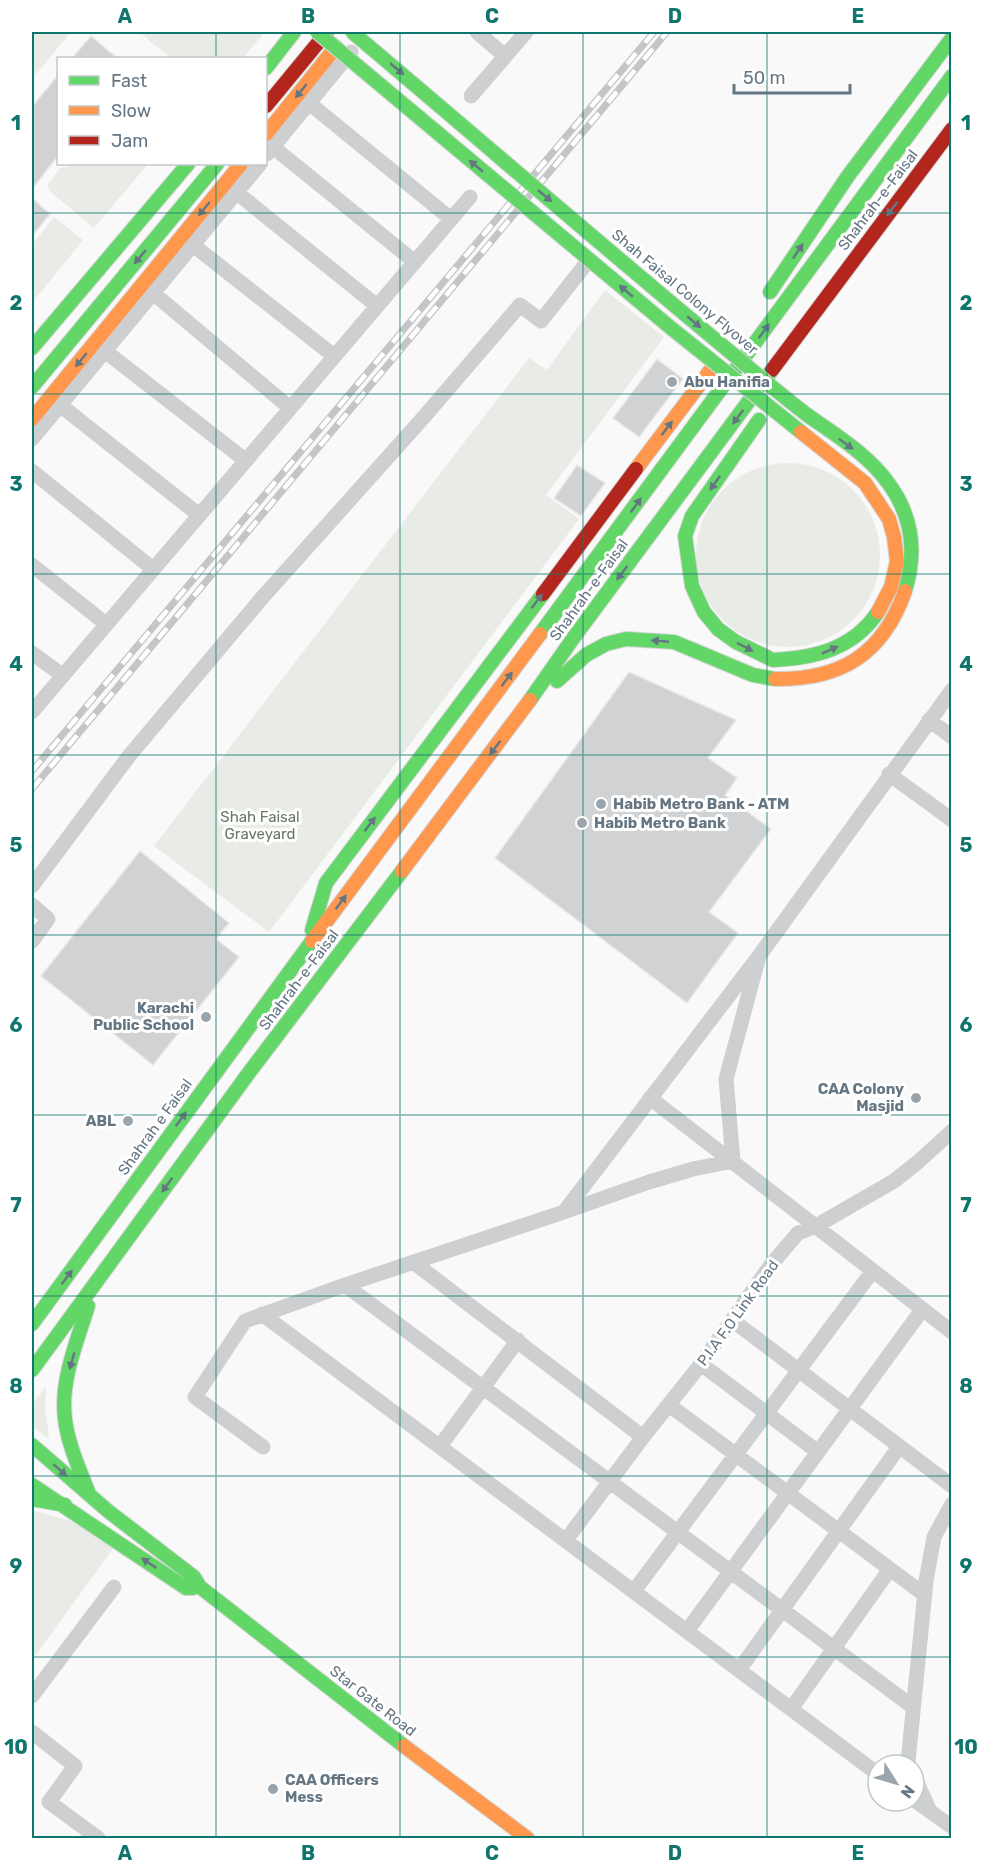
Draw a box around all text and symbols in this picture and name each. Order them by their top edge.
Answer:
text: A [118,4,133,28]
text: B [301,4,315,28]
text: C [485,4,499,28]
text: D [668,4,682,28]
text: E [852,4,864,28]
legend [57,57,267,165]
scale bar [734,57,850,95]
one-way arrow [389,63,405,76]
text: 50 m [743,67,786,89]
text: Fast [111,70,147,92]
one-way arrow [294,83,307,99]
text: Slow [111,100,151,122]
text: 1 [11,111,21,135]
text: 1 [961,111,971,135]
text: Jam [111,130,148,152]
street label: Shahrah-e-Faisal [834,146,922,254]
one-way arrow [469,160,484,173]
one-way arrow [537,189,553,202]
one-way arrow [198,201,211,216]
one-way arrow [886,202,898,217]
street label: Shah Faisal Colony Flyover [608,226,762,359]
one-way arrow [792,243,804,259]
one-way arrow [133,249,146,265]
one-way arrow [619,285,634,298]
text: 2 [10,291,23,315]
text: 2 [960,291,973,315]
one-way arrow [686,315,702,328]
one-way arrow [758,323,770,339]
one-way arrow [75,352,87,367]
place label: Abu Hanifia [684,373,770,391]
marker: Abu Hanifia [665,375,679,389]
one-way arrow [732,408,744,424]
one-way arrow [661,421,673,437]
one-way arrow [839,437,854,449]
text: 3 [9,472,23,496]
text: 3 [959,472,973,496]
one-way arrow [709,475,721,491]
one-way arrow [630,497,642,513]
street label: Shahrah-e-Faisal [546,536,632,644]
one-way arrow [616,565,628,581]
one-way arrow [531,594,543,609]
one-way arrow [651,636,670,646]
one-way arrow [736,642,753,652]
one-way arrow [822,645,840,655]
text: 4 [9,652,23,676]
text: 4 [959,652,973,676]
one-way arrow [501,671,513,686]
one-way arrow [488,740,501,756]
place label: Habib Metro Bank - ATM [613,795,789,813]
marker: Habib Metro Bank - ATM [594,797,608,811]
park label: Shah Faisal Graveyard [220,808,300,843]
place label: Habib Metro Bank [594,814,726,832]
marker: Habib Metro Bank [575,816,589,830]
one-way arrow [364,817,376,833]
text: 5 [10,833,23,857]
text: 5 [960,833,973,857]
one-way arrow [334,895,346,910]
street label: Shahrah-e-Faisal [255,926,343,1034]
place label: Karachi Public School [93,999,194,1034]
marker: Karachi Public School [199,1010,213,1024]
text: 6 [9,1013,23,1037]
text: 6 [959,1013,973,1037]
street label: Shahrah e Faisal [114,1075,196,1179]
place label: CAA Colony Masjid [818,1080,904,1115]
marker: CAA Colony Masjid [909,1091,923,1105]
one-way arrow [175,1111,187,1127]
place label: ABL [86,1112,116,1130]
marker: ABL [121,1114,135,1128]
one-way arrow [162,1178,174,1193]
text: 7 [10,1193,22,1217]
text: 7 [960,1193,972,1217]
street label: P.I.A F.O Link Road [694,1257,782,1369]
one-way arrow [60,1269,73,1285]
one-way arrow [67,1352,76,1370]
text: 8 [9,1374,23,1398]
text: 8 [959,1374,973,1398]
one-way arrow [52,1463,67,1476]
text: 9 [10,1554,23,1578]
text: 9 [960,1554,973,1578]
one-way arrow [142,1557,158,1569]
street label: Star Gate Road [326,1662,420,1740]
text: 10 [4,1735,28,1759]
text: 10 [954,1735,978,1759]
north arrow [866,1753,926,1813]
place label: CAA Officers Mess [285,1771,379,1806]
text: N [897,1781,919,1802]
marker: CAA Officers Mess [266,1782,280,1796]
text: A [118,1841,133,1865]
text: B [301,1841,315,1865]
text: C [485,1841,499,1865]
text: D [668,1841,682,1865]
text: E [852,1841,864,1865]

